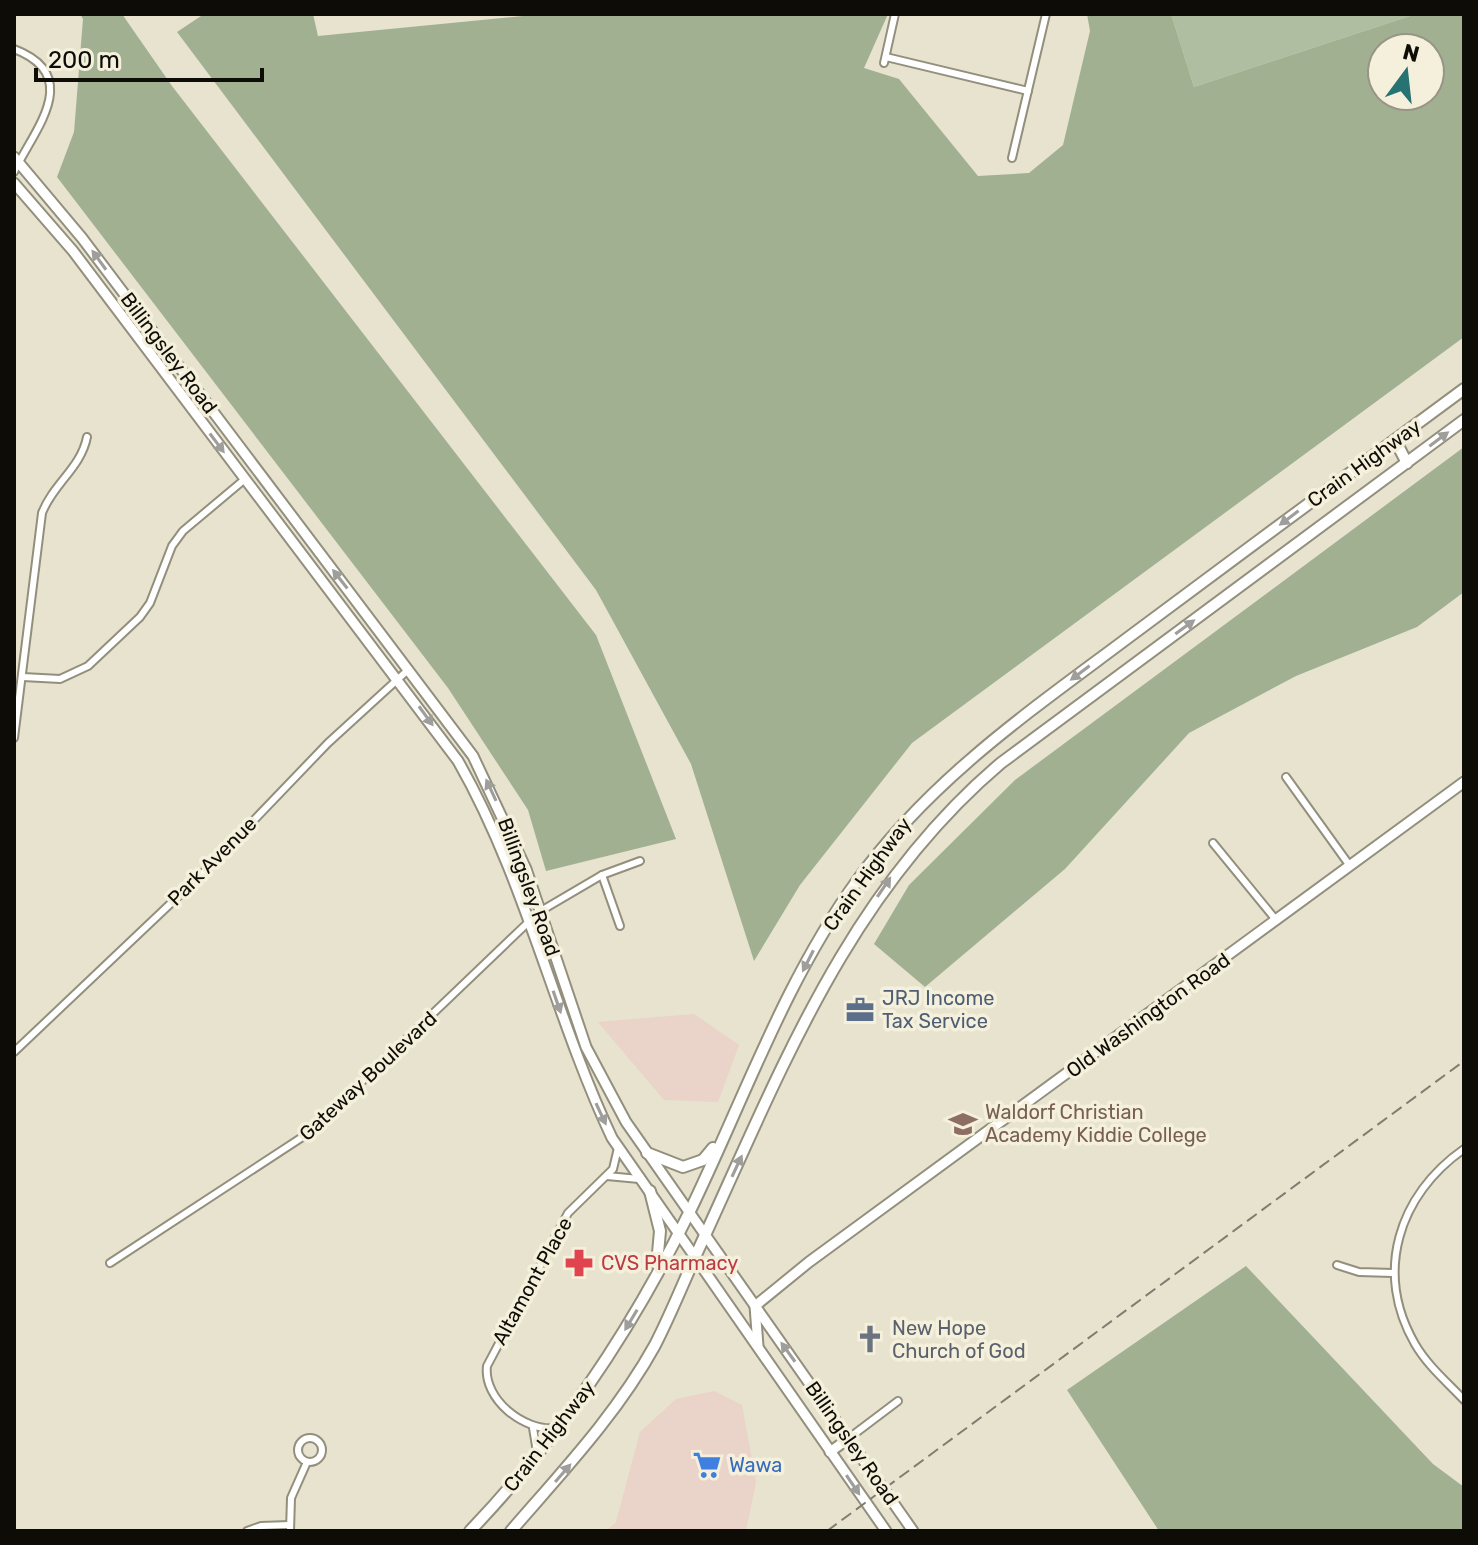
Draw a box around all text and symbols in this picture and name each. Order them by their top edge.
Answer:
scale bar [36,32,262,82]
north arrow [1366,32,1446,112]
text: N [1400,38,1422,68]
text: 200 m [48,46,120,74]
one-way arrow [92,250,107,271]
street label: Billingsley Road [116,288,222,418]
street label: Crain Highway [1303,414,1425,512]
one-way arrow [1429,431,1449,447]
one-way arrow [209,432,225,453]
one-way arrow [1278,510,1299,526]
one-way arrow [332,569,348,589]
one-way arrow [1174,619,1195,635]
one-way arrow [1069,665,1090,681]
one-way arrow [418,705,434,727]
one-way arrow [484,778,498,802]
street label: Park Avenue [163,812,261,910]
street label: Crain Highway [818,813,916,935]
street label: Billingsley Road [493,815,565,959]
one-way arrow [876,877,891,898]
street label: Old Washington Road [1061,948,1235,1082]
one-way arrow [802,950,815,973]
place label: JRJ Income Tax Service [882,986,994,1033]
one-way arrow [552,990,564,1014]
office icon: JRJ Income Tax Service [845,995,875,1025]
street label: Gateway Boulevard [294,1006,442,1146]
place label: Waldorf Christian Academy Kiddie College [985,1100,1207,1147]
one-way arrow [594,1102,608,1126]
school or university icon: Waldorf Christian Academy Kiddie College [948,1109,978,1139]
one-way arrow [730,1155,744,1178]
street label: Altamont Place [487,1213,577,1349]
pharmacy icon: CVS Pharmacy [564,1248,594,1278]
place label: CVS Pharmacy [601,1251,738,1275]
one-way arrow [625,1309,639,1331]
place label: New Hope Church of God [892,1316,1026,1363]
church icon: New Hope Church of God [855,1324,885,1354]
one-way arrow [781,1342,797,1362]
street label: Crain Highway [498,1376,600,1496]
street label: Billingsley Road [800,1377,904,1509]
supermarket icon: Wawa [692,1450,722,1480]
place label: Wawa [729,1453,782,1477]
one-way arrow [553,1463,571,1482]
one-way arrow [845,1475,860,1496]

